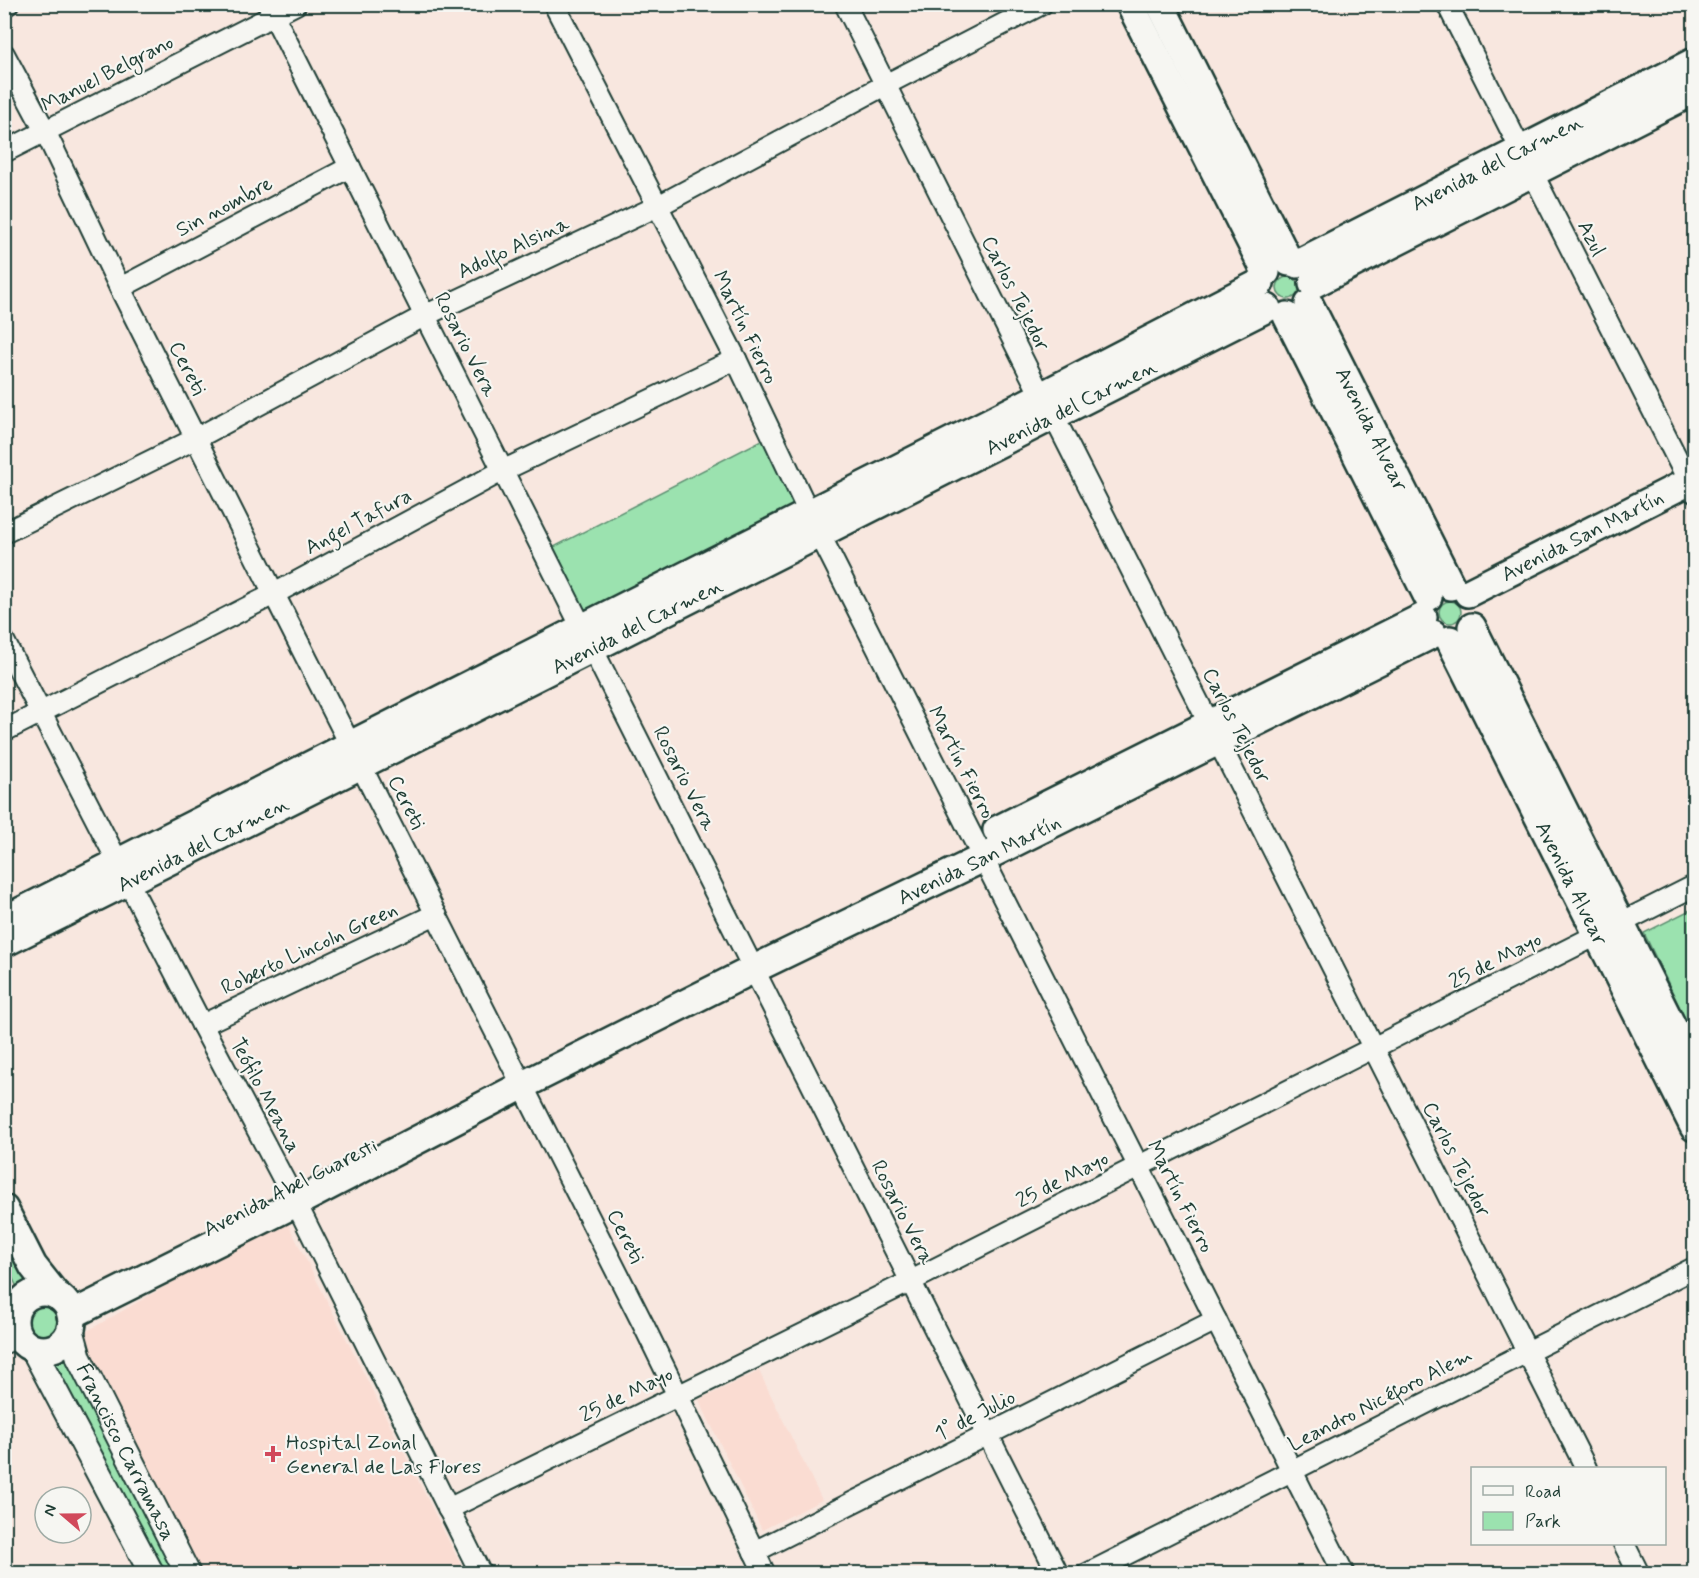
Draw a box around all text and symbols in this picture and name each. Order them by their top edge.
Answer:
street label: Manuel Belgrano [36,28,179,120]
street label: Avenida del Carmen [1407,108,1588,218]
street label: Sin nombre [171,170,278,244]
street label: Adolfo Alsina [453,210,575,288]
street label: Azul [1570,216,1612,261]
street label: Carlos Tejedor [974,231,1056,356]
street label: Martín Fierro [706,266,785,389]
street label: Rosario Vera [427,287,504,402]
street label: Cereti [162,337,213,400]
street label: Avenida del Carmen [981,353,1162,463]
street label: Avenida Alvear [1328,363,1414,496]
street label: Angel Tafura [300,482,418,563]
street label: Avenida San Martín [1497,484,1669,589]
street label: Avenida del Carmen [547,572,728,682]
street label: Carlos Tejedor [1195,663,1277,788]
street label: Martín Fierro [921,701,1001,824]
street label: Rosario Vera [646,721,723,836]
street label: Cereti [381,771,432,834]
street label: Avenida del Carmen [113,790,294,899]
street label: Avenida San Martín [893,808,1066,912]
street label: Avenida Alvear [1528,817,1614,951]
street label: Roberto Lincoln Green [217,896,402,1002]
street label: 25 de Mayo [1444,926,1547,996]
street label: Teófilo Meana [223,1033,307,1158]
street label: Carlos Tejedor [1415,1097,1497,1222]
street label: Avenida Abel Guaresti [199,1132,383,1244]
street label: Martín Fierro [1140,1135,1220,1258]
street label: 25 de Mayo [1011,1145,1114,1215]
street label: Rosario Vera [864,1155,941,1270]
street label: Cereti [600,1205,651,1268]
street label: Leandro Nicéforo Alem [1283,1341,1478,1460]
street label: Francisco Carramasa [69,1359,182,1545]
street label: 25 de Mayo [575,1360,678,1429]
street label: 1° de Julio [930,1384,1021,1448]
place label: Hospital Zonal General de Las Flores [286,1429,481,1481]
marker: Hospital Zonal General de Las Flores [264,1445,282,1463]
legend [1471,1467,1666,1545]
text: Road [1525,1480,1561,1504]
north arrow [33,1485,93,1545]
text: N [39,1502,62,1519]
text: Park [1525,1510,1561,1534]

